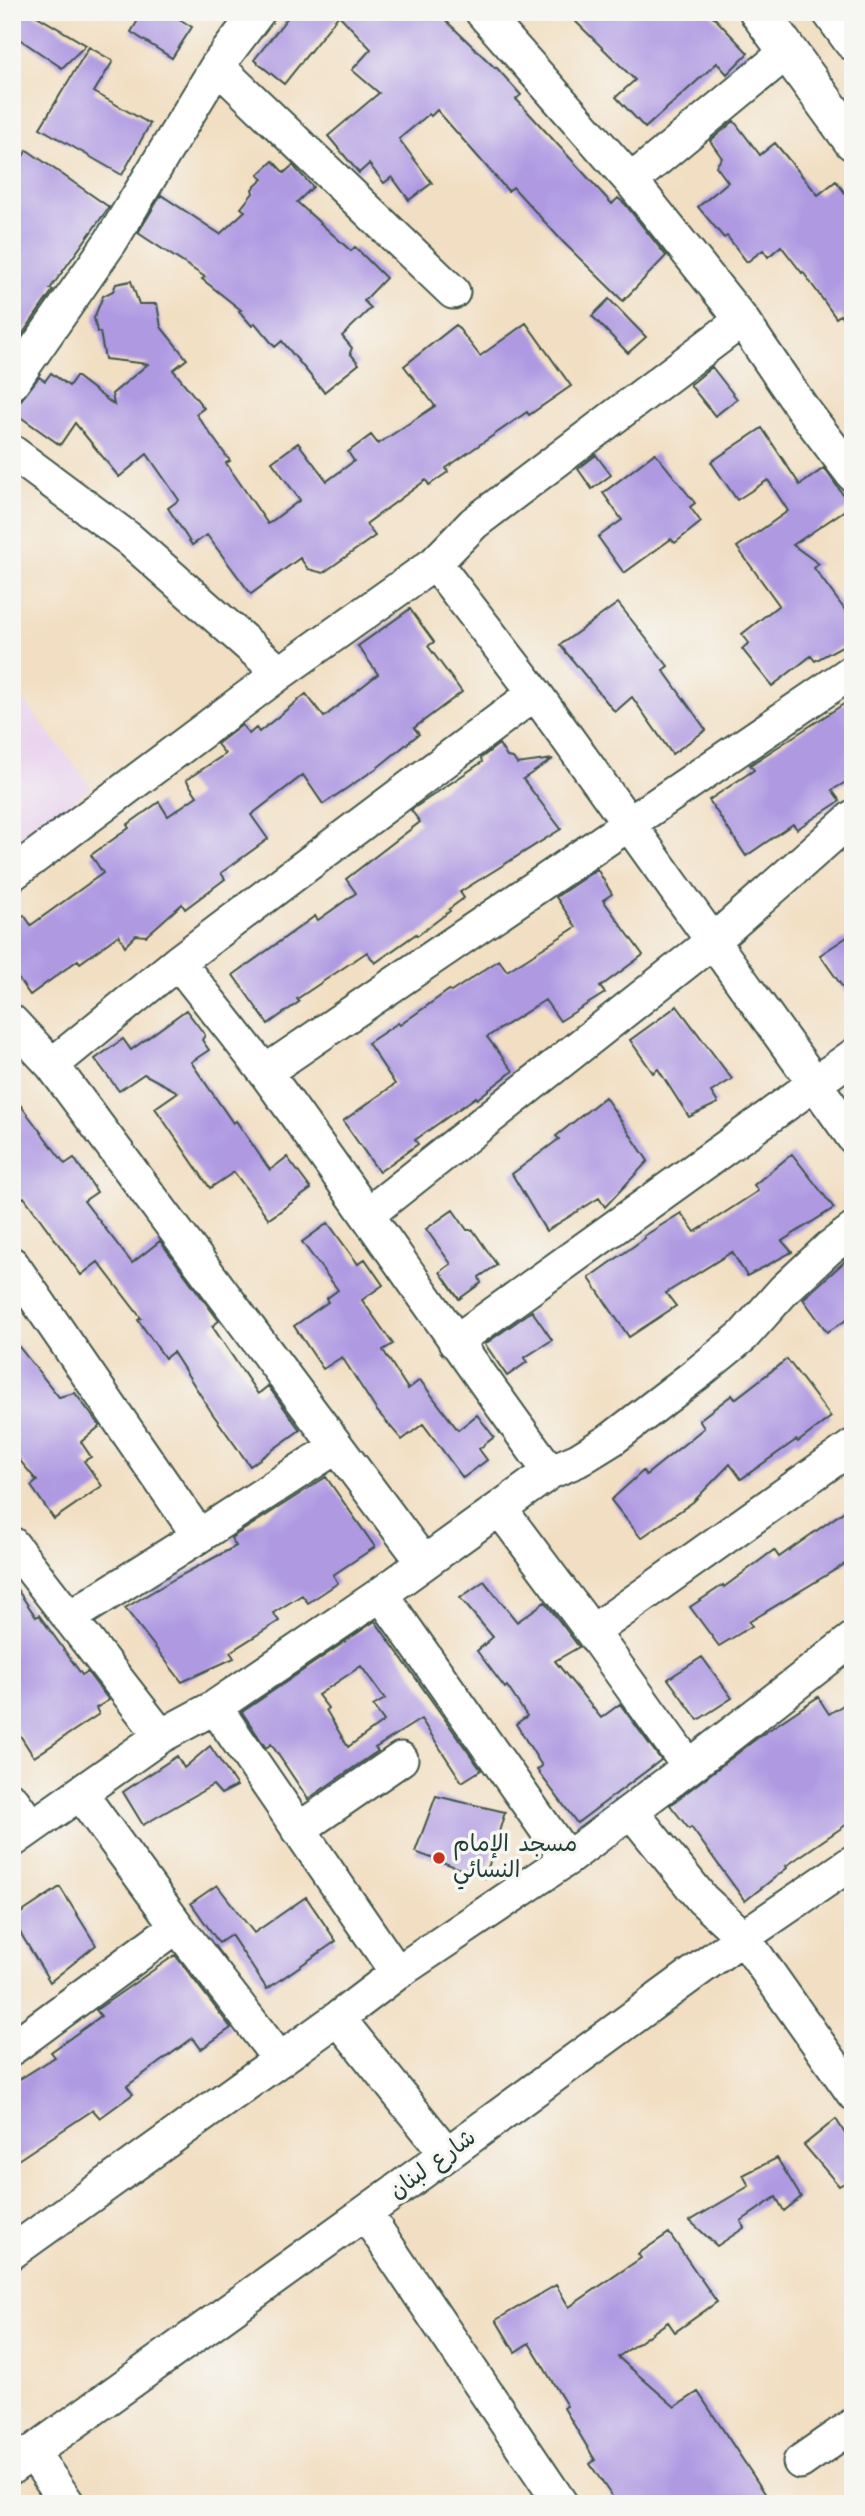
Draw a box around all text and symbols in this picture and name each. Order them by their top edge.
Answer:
place label: مسجد الإمام النسائي [453,1827,577,1890]
marker: مسجد الإمام النسائي [431,1850,447,1866]
street label: شارع لبنان [382,2121,484,2209]

